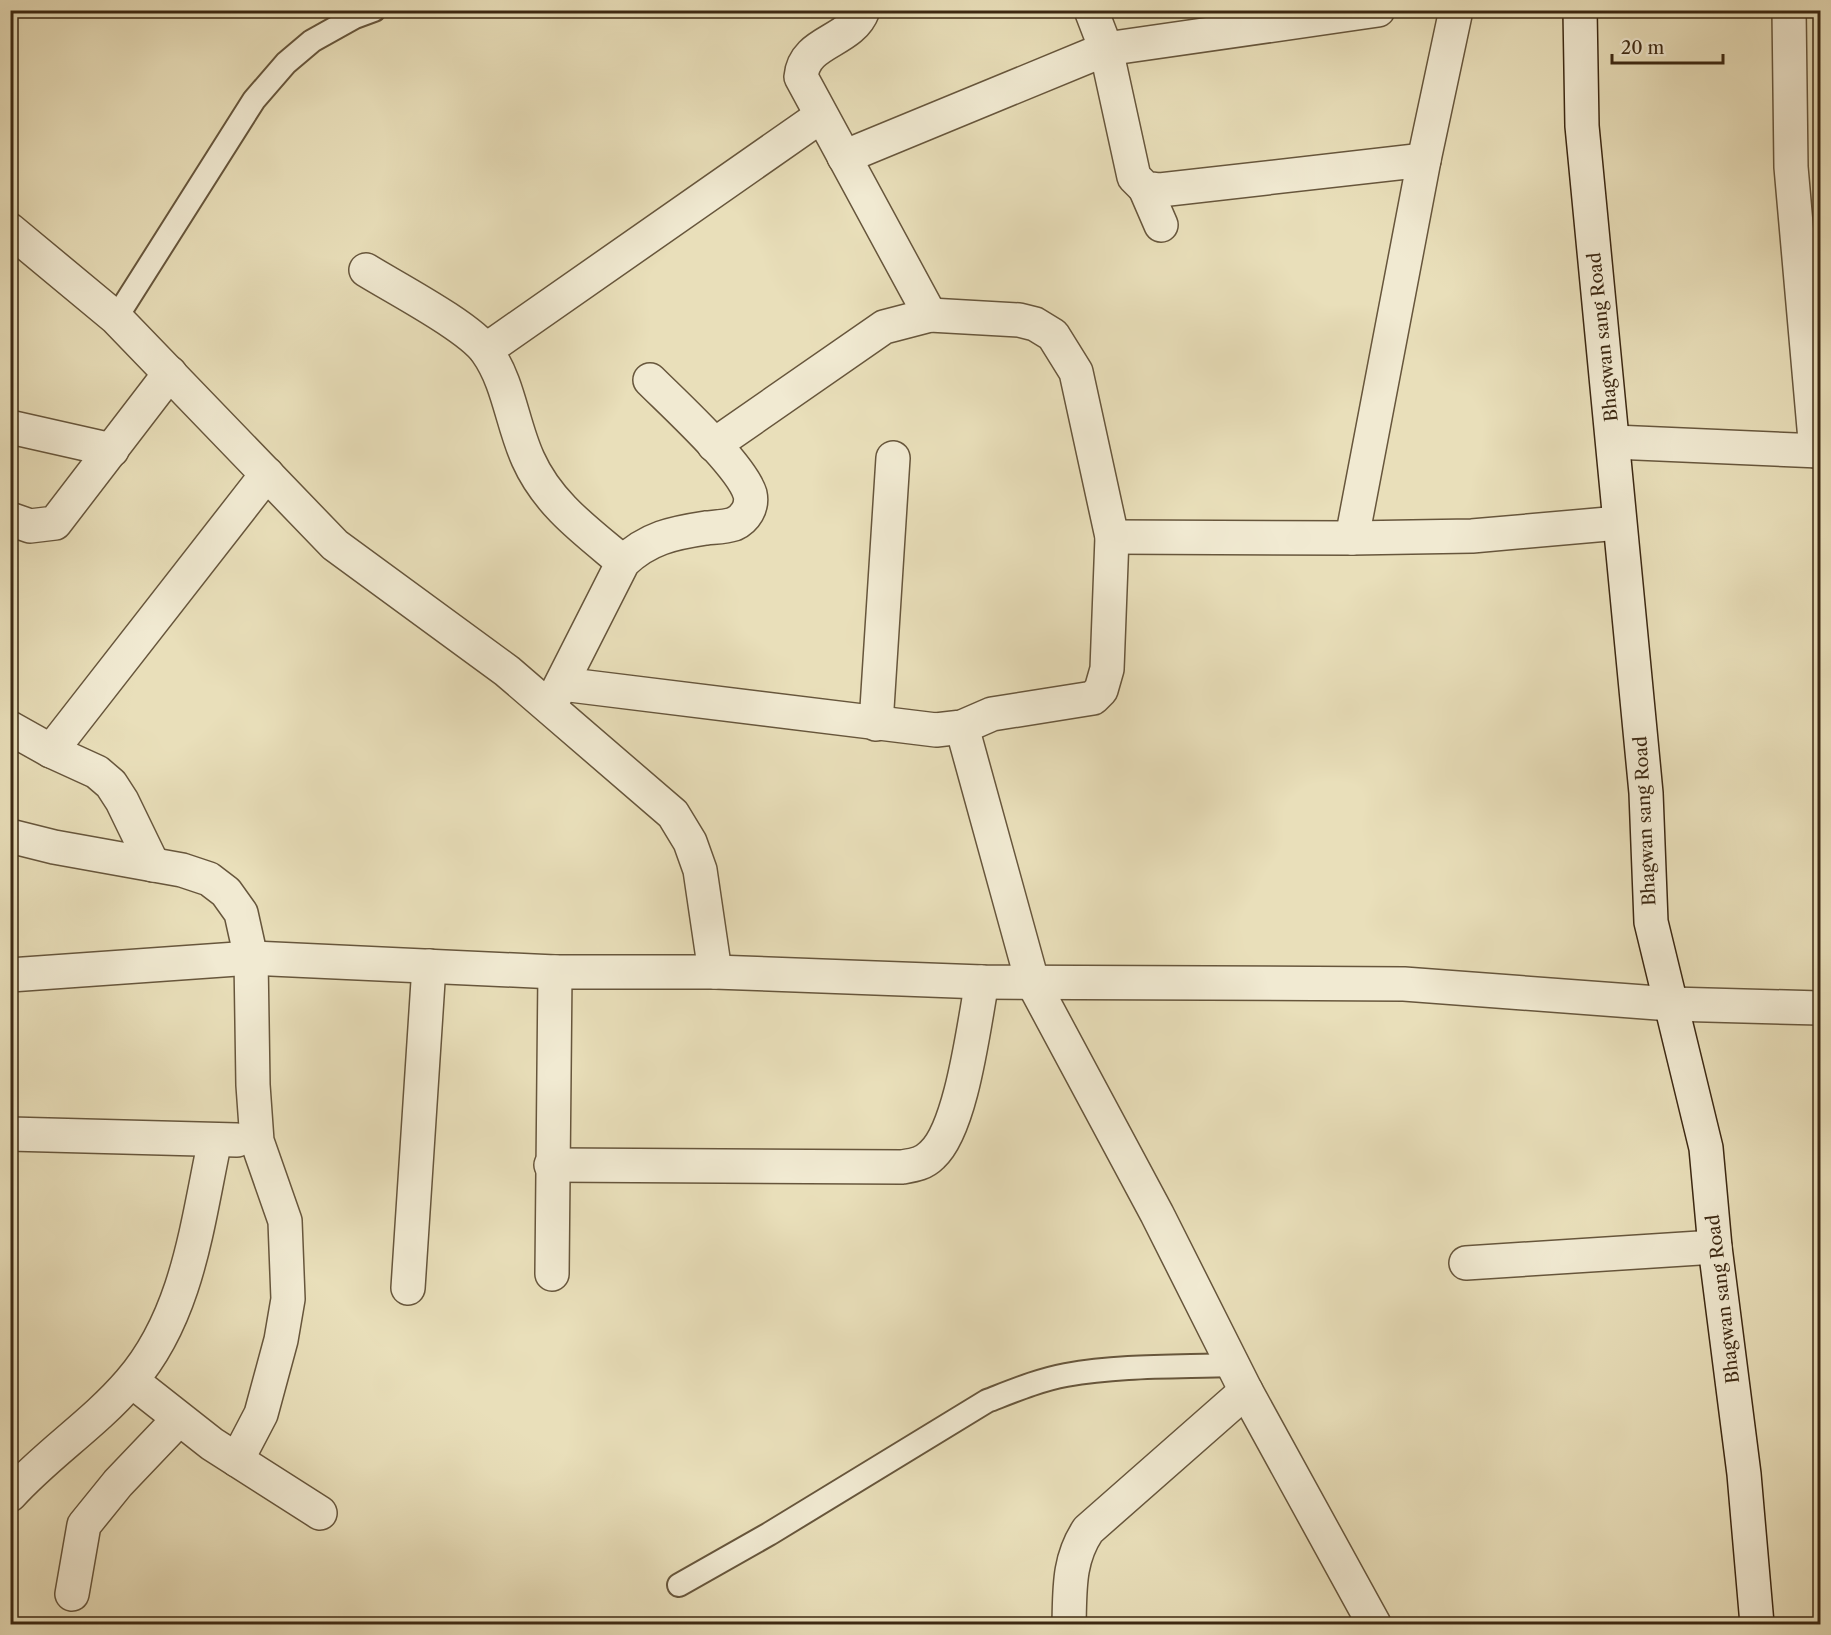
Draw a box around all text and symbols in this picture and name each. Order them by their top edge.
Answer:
scale bar [1612,27,1723,65]
text: 20 m [1621,37,1665,59]
street label: Bhagwan sang Road [1583,251,1623,423]
street label: Bhagwan sang Road [1630,735,1660,907]
street label: Bhagwan sang Road [1702,1213,1744,1385]

